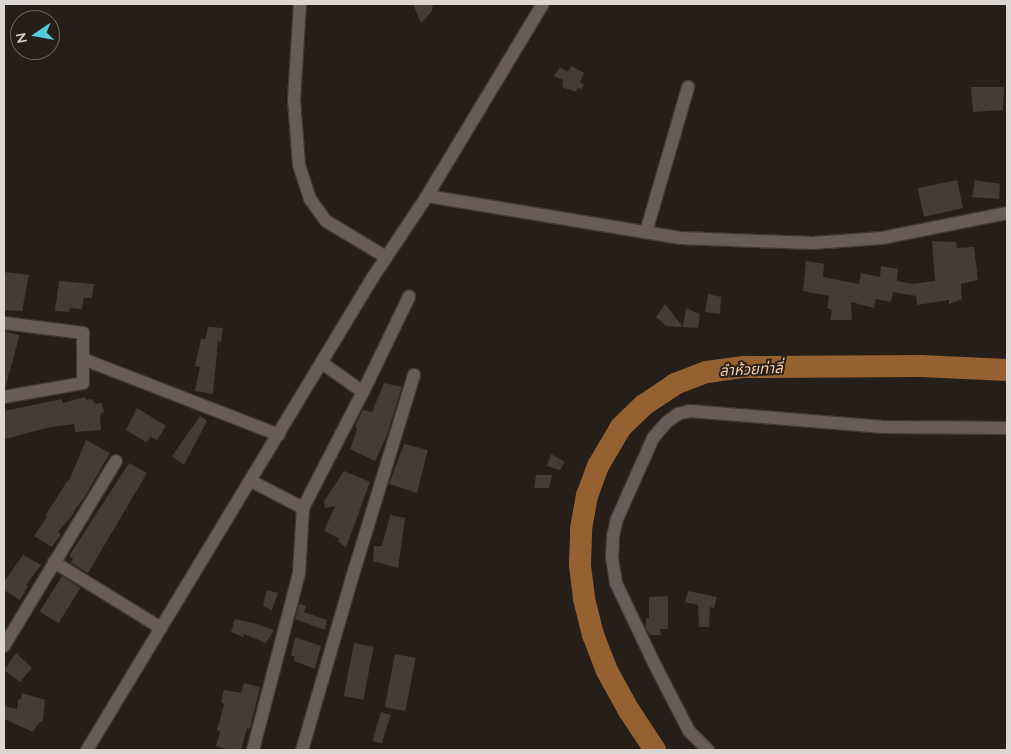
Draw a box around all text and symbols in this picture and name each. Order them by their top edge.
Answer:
north arrow [10,10,60,60]
text: N [11,31,31,45]
water label: ลำห้วยท่าลี่ [719,358,783,380]

